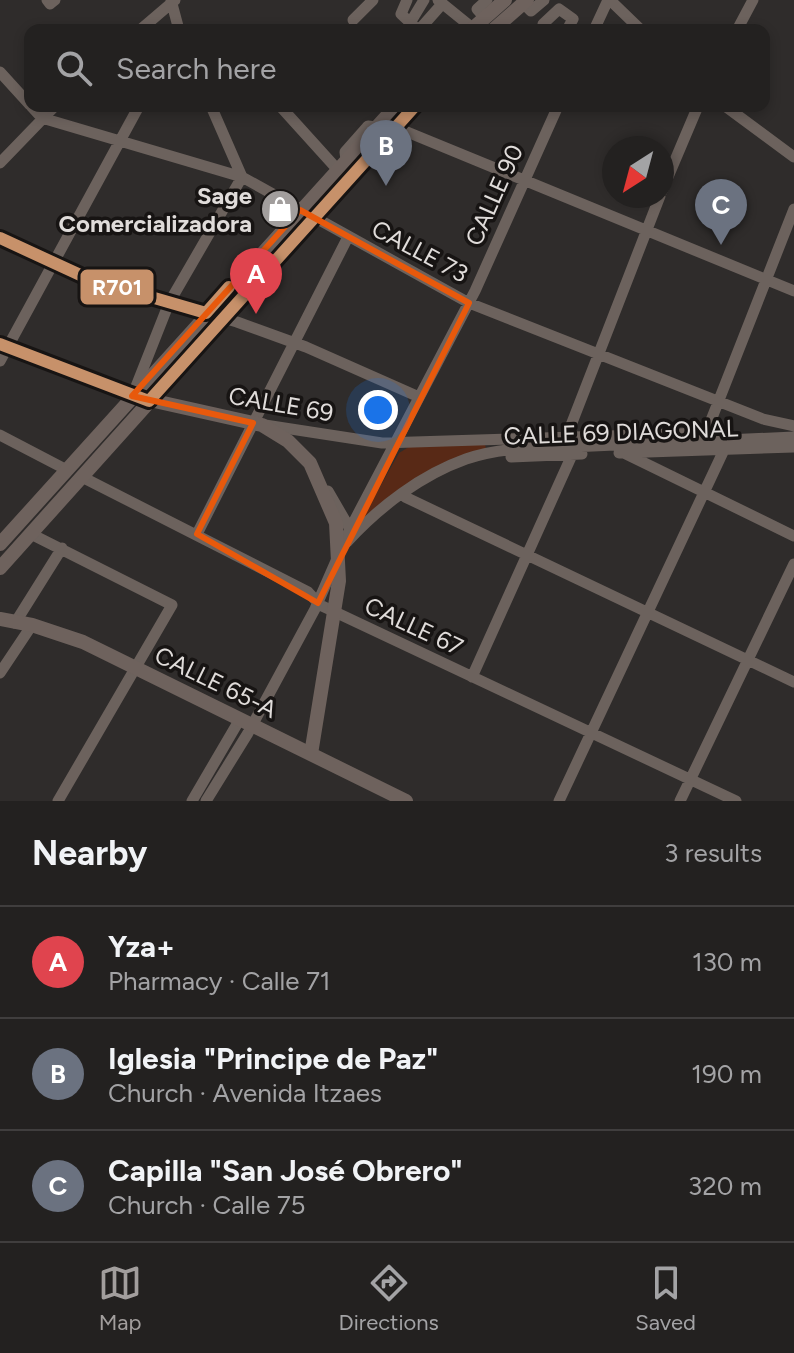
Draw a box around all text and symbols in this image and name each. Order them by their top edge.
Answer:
search box [24,24,770,112]
icon: search [52,46,96,90]
text: Search here [116,50,276,87]
pin: B [360,120,412,186]
north arrow [602,136,674,208]
street label: CALLE 90 [459,140,529,250]
pin: C [695,179,747,245]
place label: Sage Comercializadora [59,181,252,238]
shop icon: Sage Comercializadora [259,188,301,230]
street label: CALLE 73 [367,214,473,288]
pin: A [230,248,282,314]
line badge: R701 [79,268,155,306]
text: R701 [92,274,142,301]
street label: CALLE 69 [226,381,336,427]
your location [358,390,398,430]
street label: CALLE 69 DIAGONAL [503,413,739,451]
street label: CALLE 67 [360,591,468,661]
street label: CALLE 65-A [150,640,282,724]
text: Nearby [32,833,147,874]
text: 3 results [664,837,762,869]
text: Yza+ [108,928,175,965]
text: A [49,946,67,978]
text: 130 m [692,946,762,978]
text: Pharmacy · Calle 71 [108,965,331,997]
text: Iglesia "Principe de Paz" [108,1040,438,1077]
text: B [50,1058,66,1090]
text: 190 m [691,1058,762,1090]
text: Church · Avenida Itzaes [108,1077,382,1109]
text: Capilla "San José Obrero" [108,1152,463,1189]
text: C [49,1170,67,1202]
text: 320 m [688,1170,762,1202]
text: Church · Calle 75 [108,1189,306,1221]
tab: Map [98,1261,142,1336]
tab: Directions [339,1261,439,1336]
tab: Saved [635,1261,696,1336]

